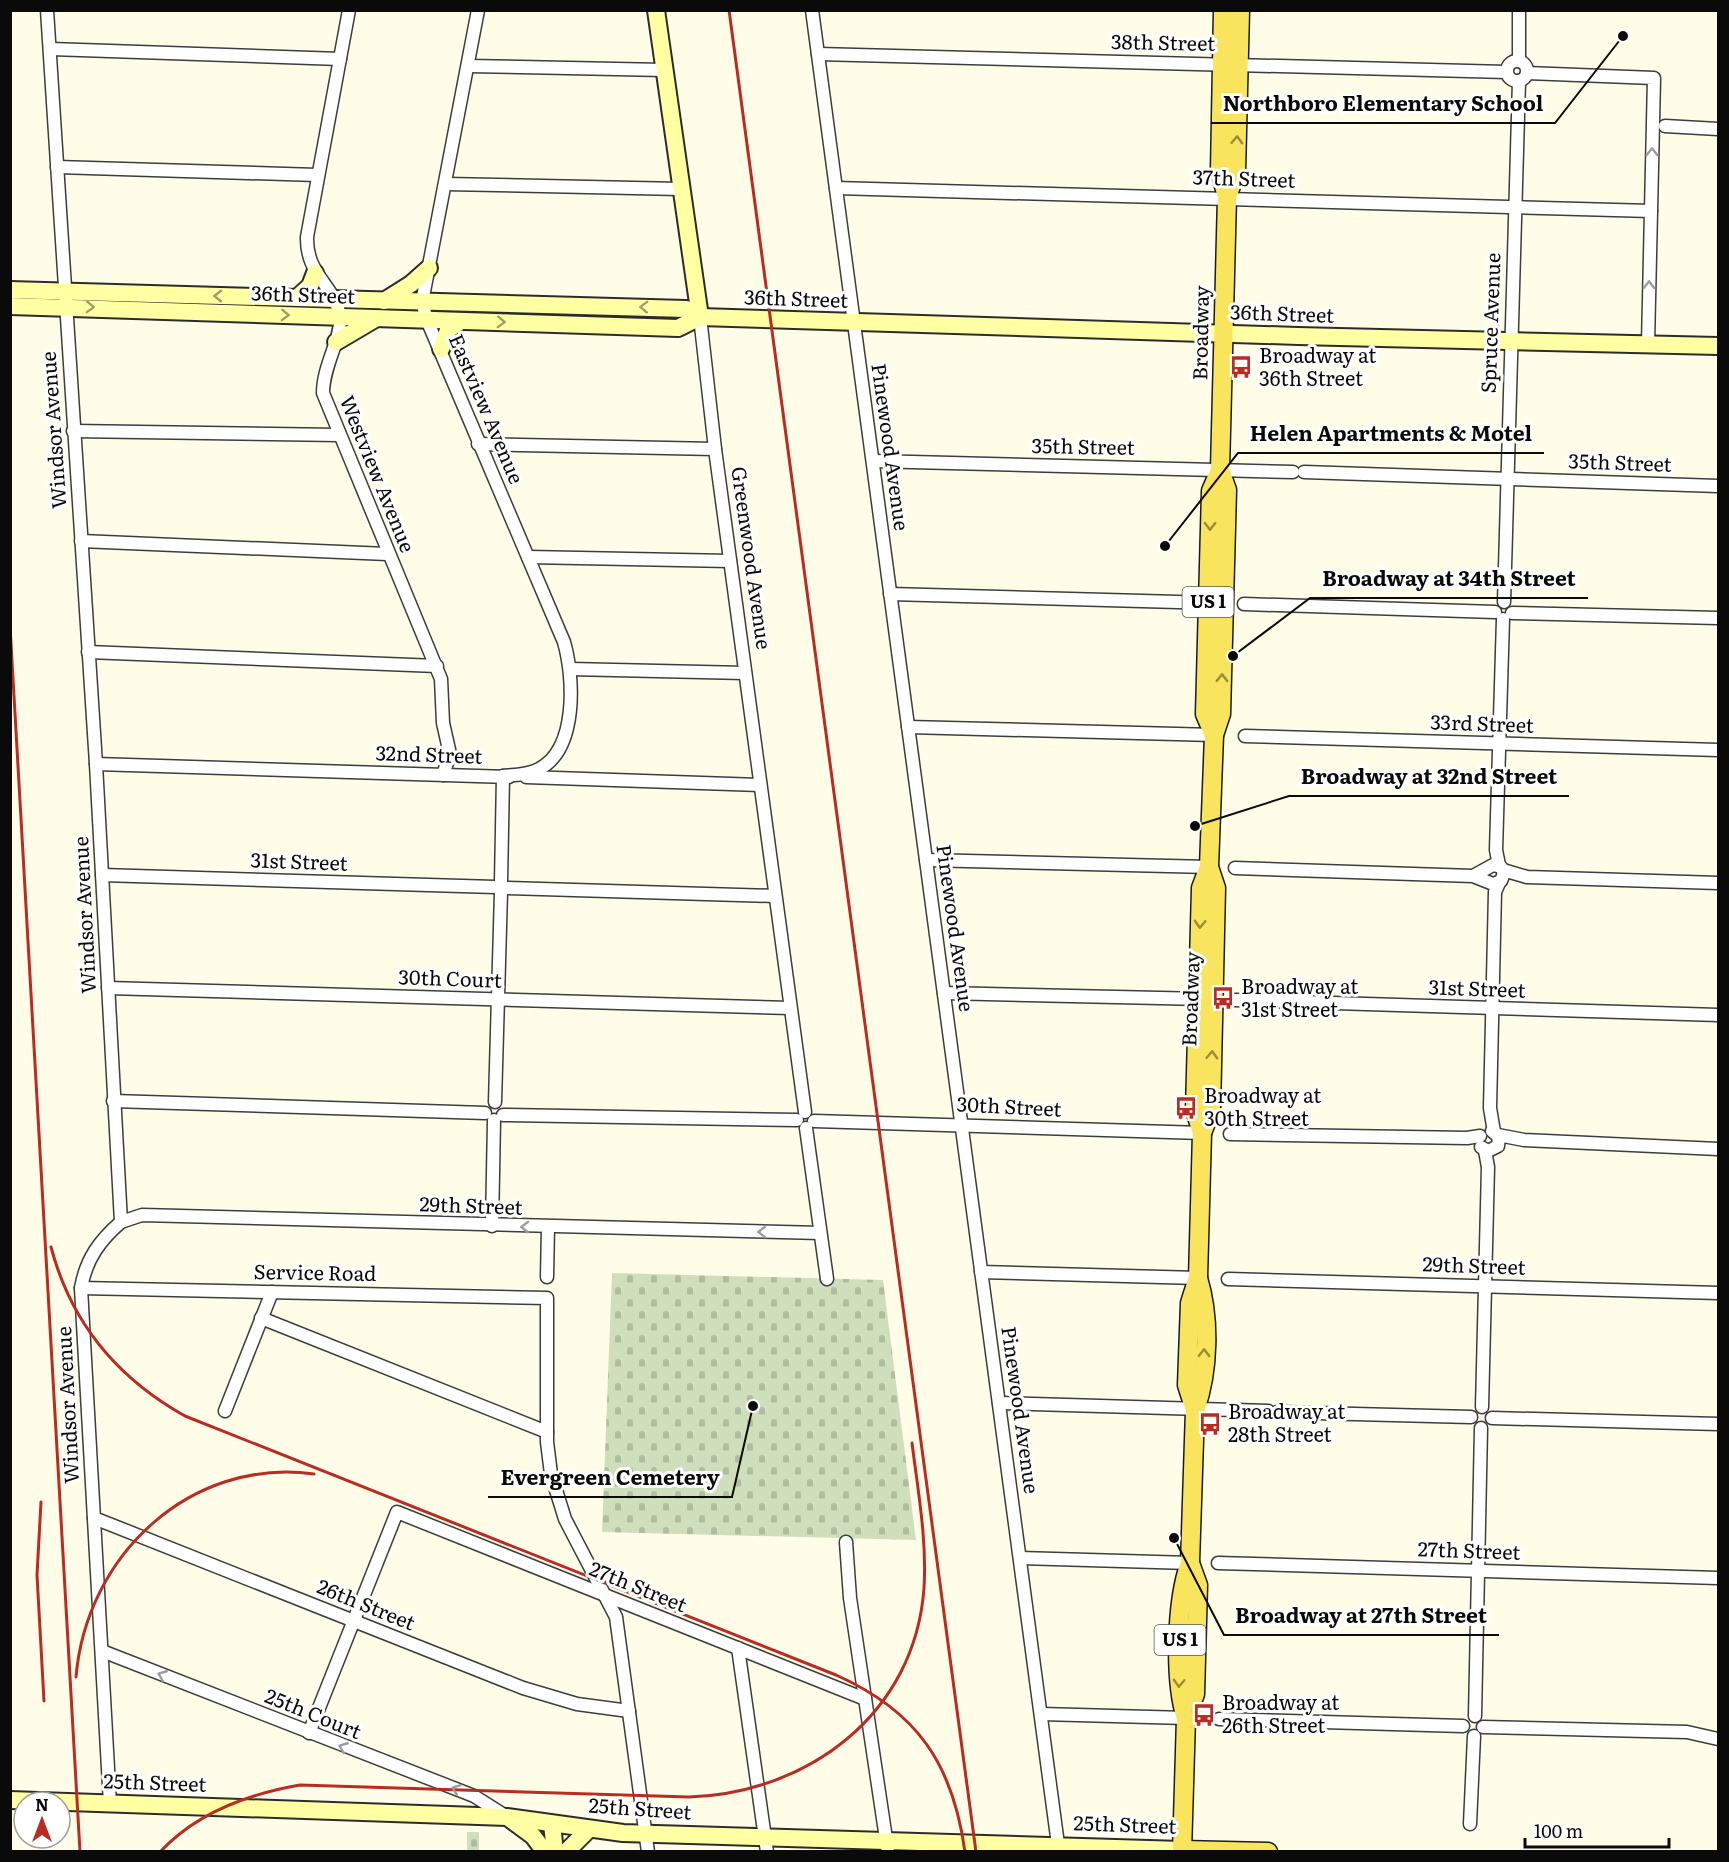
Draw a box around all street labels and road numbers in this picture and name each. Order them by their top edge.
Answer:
street label: 38th Street [1111,25,1215,57]
street label: 37th Street [1192,160,1296,194]
street label: Spruce Avenue [1472,252,1506,394]
street label: 36th Street [251,276,356,310]
street label: 36th Street [744,280,849,314]
street label: Broadway [1183,285,1215,381]
street label: 36th Street [1230,295,1335,329]
street label: Eastview Avenue [443,329,533,488]
street label: Windsor Avenue [32,350,72,510]
street label: Pinewood Avenue [865,361,919,532]
street label: Westview Avenue [334,390,424,556]
street label: 35th Street [1031,429,1135,461]
street label: 35th Street [1568,444,1672,478]
street label: Greenwood Avenue [725,464,781,651]
road number: US 1 [1182,587,1234,617]
street label: 33rd Street [1430,705,1534,739]
street label: 32nd Street [375,736,483,770]
street label: Windsor Avenue [64,836,102,995]
street label: Pinewood Avenue [930,842,984,1013]
street label: 31st Street [250,843,348,877]
street label: Broadway [1172,950,1206,1047]
street label: 30th Court [398,960,502,994]
street label: 31st Street [1428,970,1526,1004]
street label: 30th Street [956,1087,1062,1123]
street label: 29th Street [419,1187,523,1221]
street label: 29th Street [1422,1247,1526,1281]
street label: Service Road [253,1255,377,1287]
street label: Pinewood Avenue [995,1324,1049,1495]
street label: Windsor Avenue [47,1326,85,1485]
street label: 27th Street [1417,1532,1521,1566]
street label: 27th Street [586,1552,692,1618]
street label: 26th Street [313,1570,420,1636]
road number: US 1 [1154,1625,1206,1655]
street label: 25th Court [261,1679,366,1745]
street label: 25th Street [103,1764,207,1798]
street label: 25th Street [588,1788,692,1826]
street label: 25th Street [1073,1806,1177,1840]

